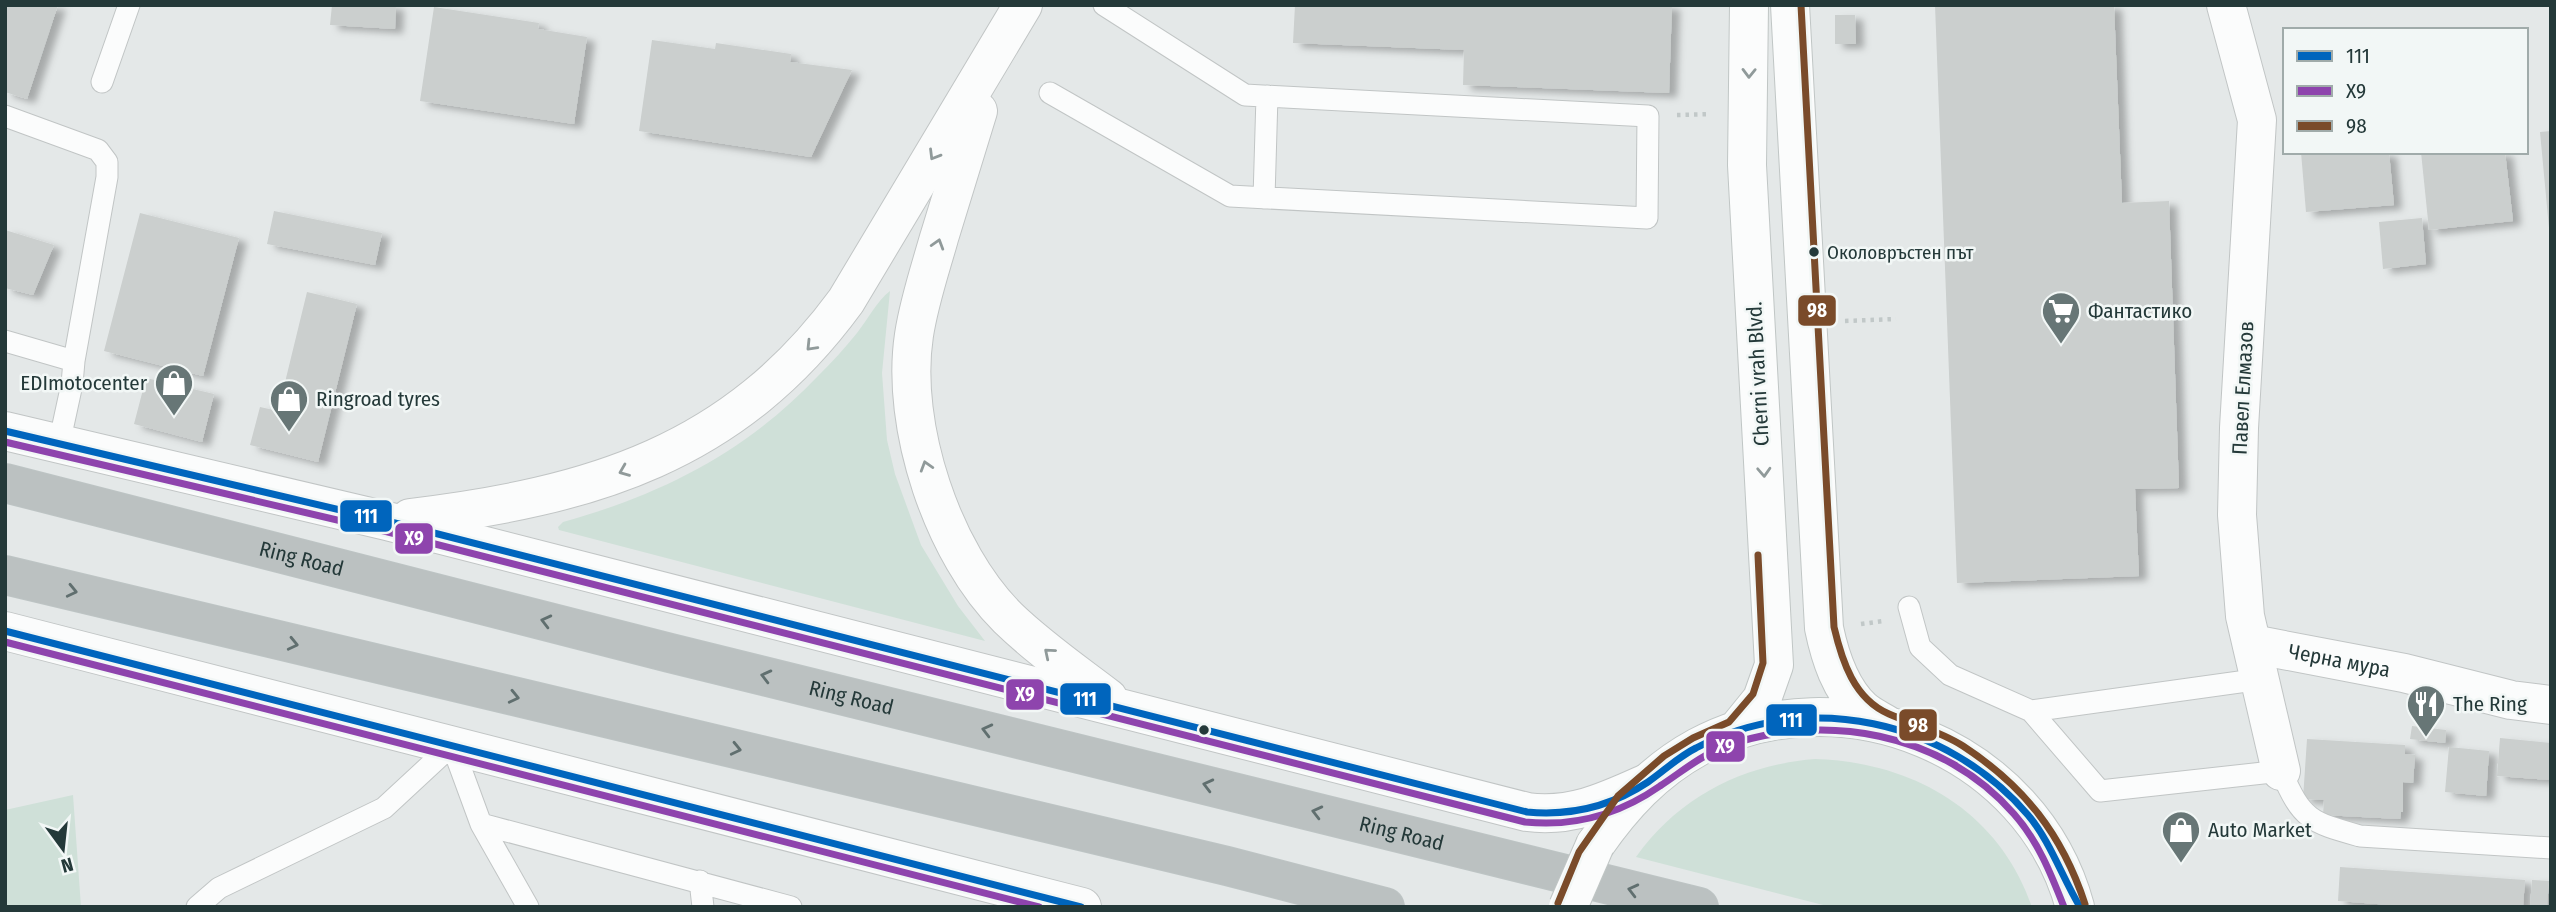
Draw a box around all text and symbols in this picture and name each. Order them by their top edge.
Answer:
legend [2283,28,2528,154]
text: 111 [2346,43,2370,69]
one-way arrow [1741,69,1757,79]
text: Х9 [2346,78,2366,104]
text: 98 [2346,113,2367,139]
one-way arrow [929,148,942,161]
one-way arrow [929,238,944,250]
place label: Околовръстен път [1827,241,1974,264]
marker: Околовръстен път [1807,245,1821,259]
supermarket icon: Фантастико [2040,290,2082,345]
line badge: 98 [1797,294,1837,327]
place label: Фантастико [2088,298,2192,324]
text: 98 [1807,299,1827,322]
street label: Cherni vrah Blvd. [1741,301,1775,447]
street label: Павел Елмазов [2227,320,2259,456]
one-way arrow [806,338,819,351]
shop icon: EDImotocenter [153,362,195,417]
place label: EDImotocenter [20,370,148,396]
shop icon: Ringroad tyres [268,378,310,433]
place label: Ringroad tyres [316,386,440,412]
one-way arrow [920,461,935,473]
one-way arrow [618,463,630,477]
one-way arrow [1756,467,1771,478]
line badge: 111 [339,499,393,533]
text: 111 [354,505,378,528]
line badge: Х9 [394,522,434,555]
text: Х9 [403,527,424,550]
street label: Ring Road [256,536,346,582]
one-way arrow [66,583,78,597]
one-way arrow [540,615,552,629]
one-way arrow [287,636,299,650]
street label: Черна мура [2286,638,2392,683]
one-way arrow [1044,649,1057,661]
one-way arrow [760,670,772,684]
street label: Ring Road [806,675,896,721]
line badge: Х9 [1005,678,1045,711]
line badge: 111 [1059,682,1112,716]
text: Х9 [1014,683,1035,706]
restaurant icon: The Ring [2405,683,2447,738]
one-way arrow [508,688,520,703]
text: 111 [1073,688,1097,711]
place label: The Ring [2453,691,2527,717]
line badge: 111 [1765,703,1818,737]
line badge: 98 [1898,708,1938,742]
text: 111 [1779,709,1803,732]
text: 98 [1908,714,1928,737]
unlabelled marker [1197,723,1211,737]
one-way arrow [981,724,993,739]
line badge: Х9 [1705,730,1746,763]
text: Х9 [1714,735,1735,758]
one-way arrow [729,741,741,755]
one-way arrow [1202,779,1214,793]
one-way arrow [1311,806,1323,820]
shop icon: Auto Market [2160,809,2202,864]
street label: Ring Road [1357,811,1447,857]
north arrow [28,814,98,884]
place label: Auto Market [2208,817,2312,843]
text: N [59,852,76,878]
one-way arrow [1627,884,1639,898]

